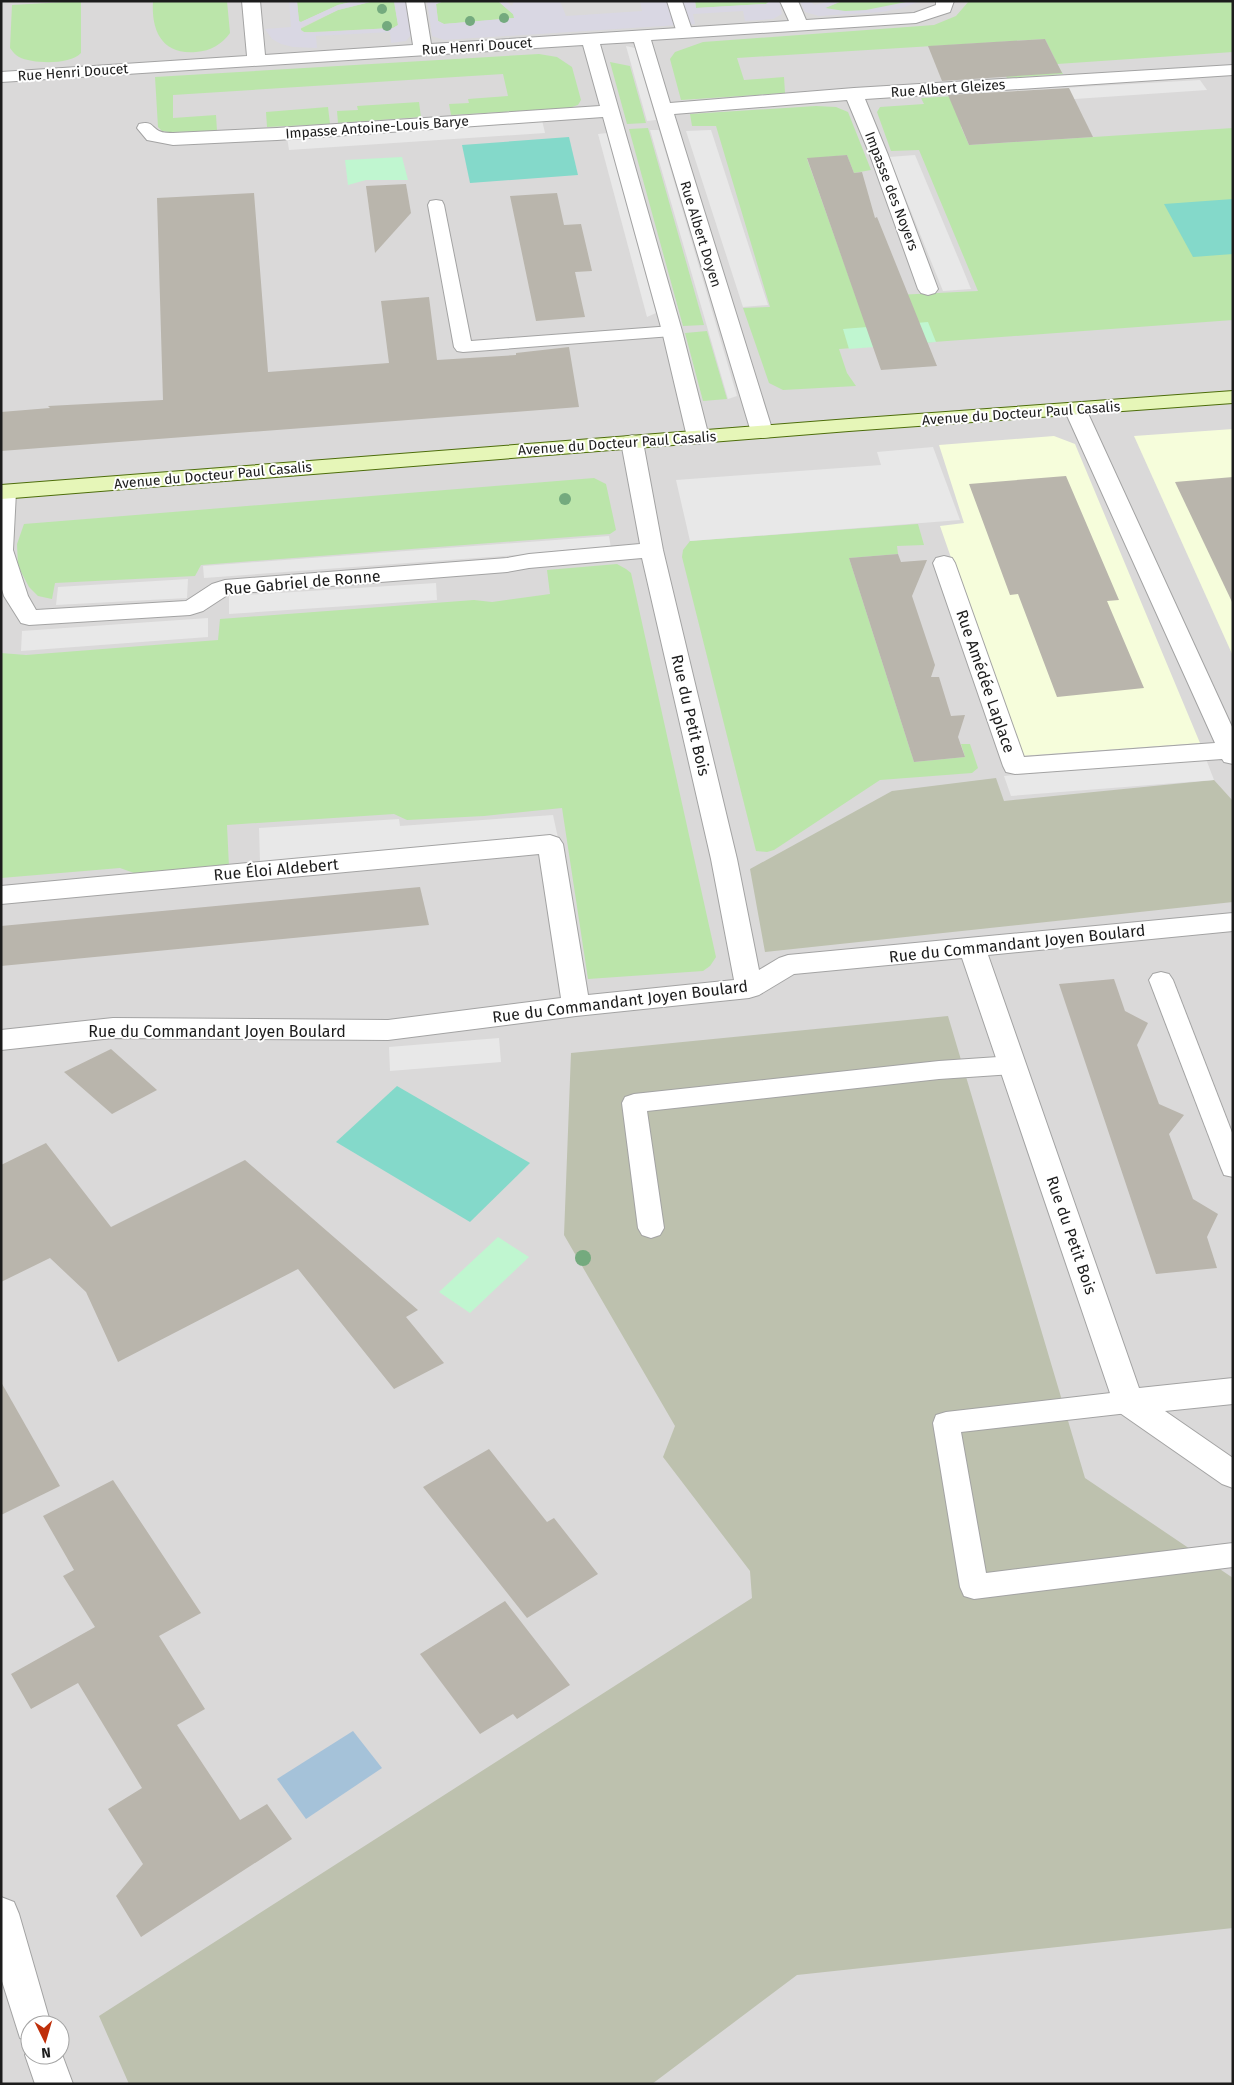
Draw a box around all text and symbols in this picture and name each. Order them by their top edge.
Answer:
street label: Rue Henri Doucet [421,34,534,59]
street label: Rue Henri Doucet [17,60,130,85]
street label: Rue Albert Gleizes [890,76,1006,101]
street label: Impasse Antoine-Louis Barye [285,113,469,142]
street label: Impasse des Noyers [861,129,922,254]
street label: Rue Albert Doyen [676,179,725,289]
street label: Avenue du Docteur Paul Casalis [921,398,1121,429]
street label: Avenue du Docteur Paul Casalis [517,428,717,459]
street label: Avenue du Docteur Paul Casalis [113,458,313,493]
street label: Rue Gabriel de Ronne [223,566,381,599]
street label: Rue Amédée Laplace [952,607,1019,755]
street label: Rue du Petit Bois [667,653,714,778]
street label: Rue Éloi Aldebert [213,854,340,884]
street label: Rue du Commandant Joyen Boulard [888,921,1146,966]
street label: Rue du Commandant Joyen Boulard [491,976,749,1027]
street label: Rue du Commandant Joyen Boulard [88,1022,346,1041]
street label: Rue du Petit Bois [1042,1173,1101,1297]
north arrow [20,2015,70,2065]
text: N [41,2044,51,2061]

